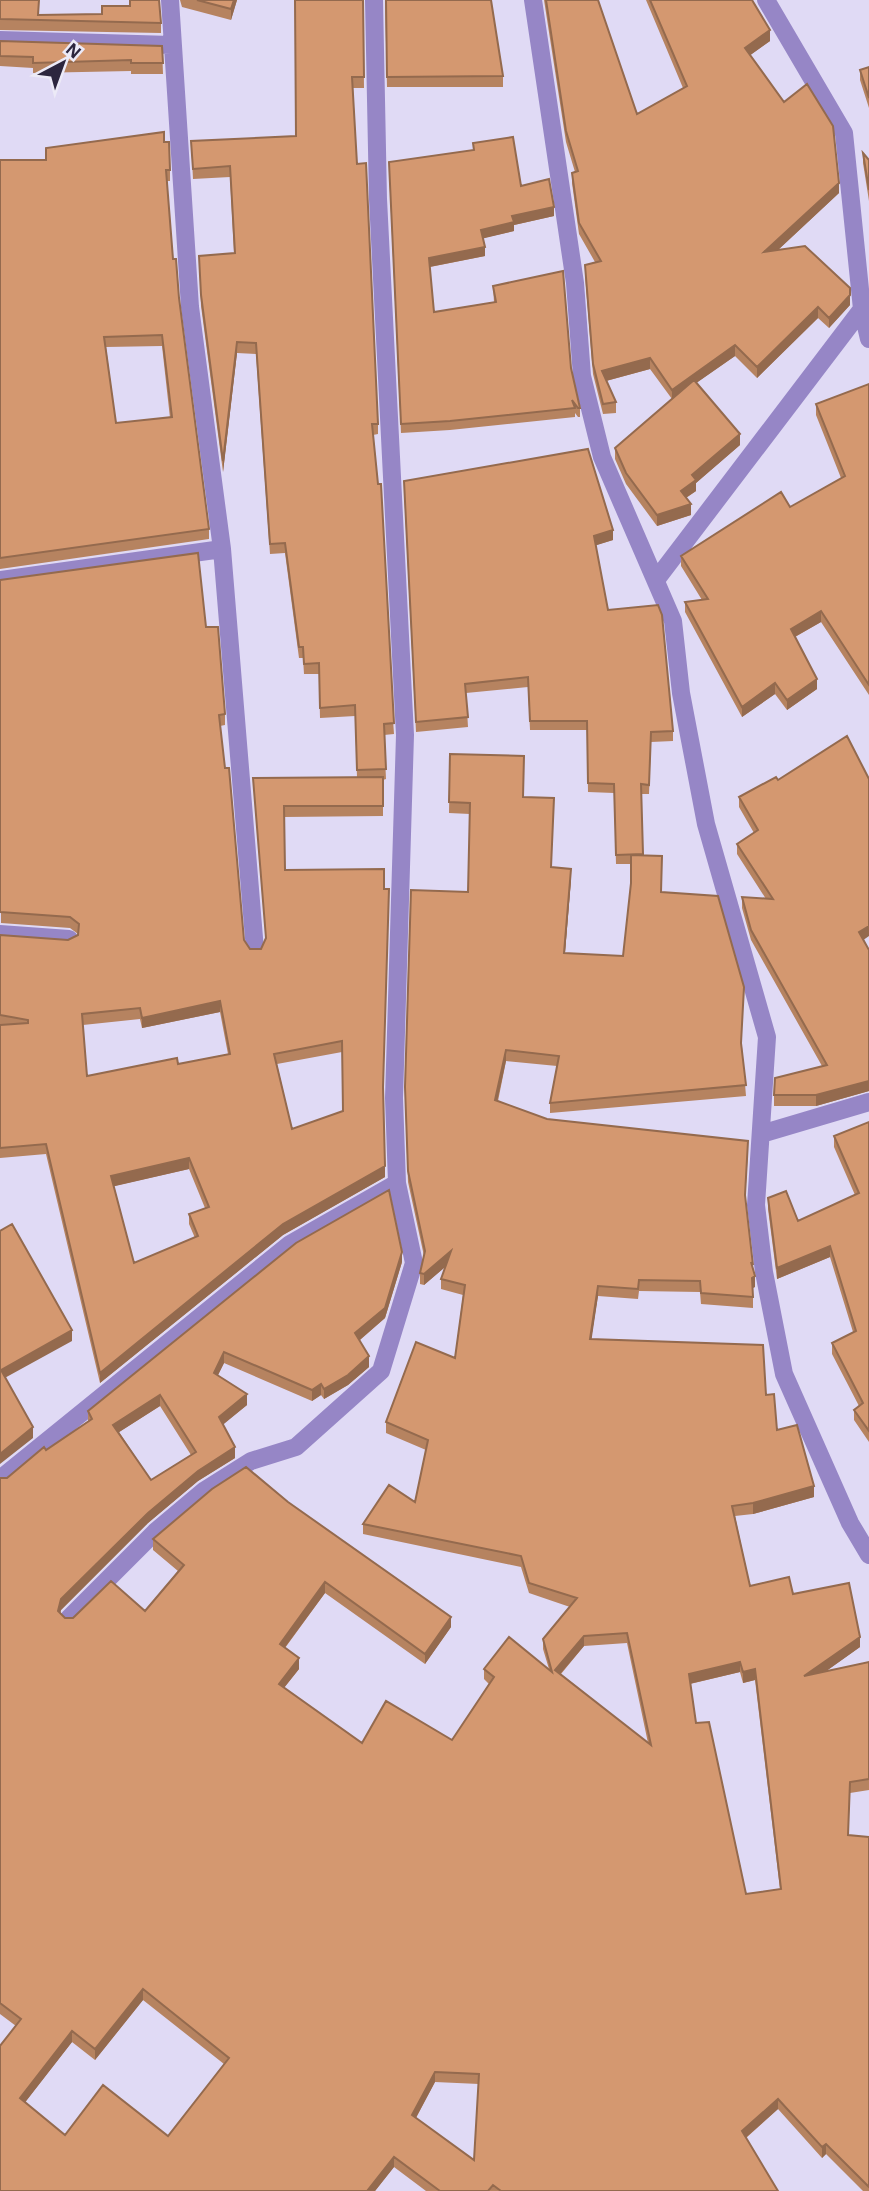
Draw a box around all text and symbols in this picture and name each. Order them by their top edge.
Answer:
north arrow [28,28,98,98]
text: N [62,40,84,63]

